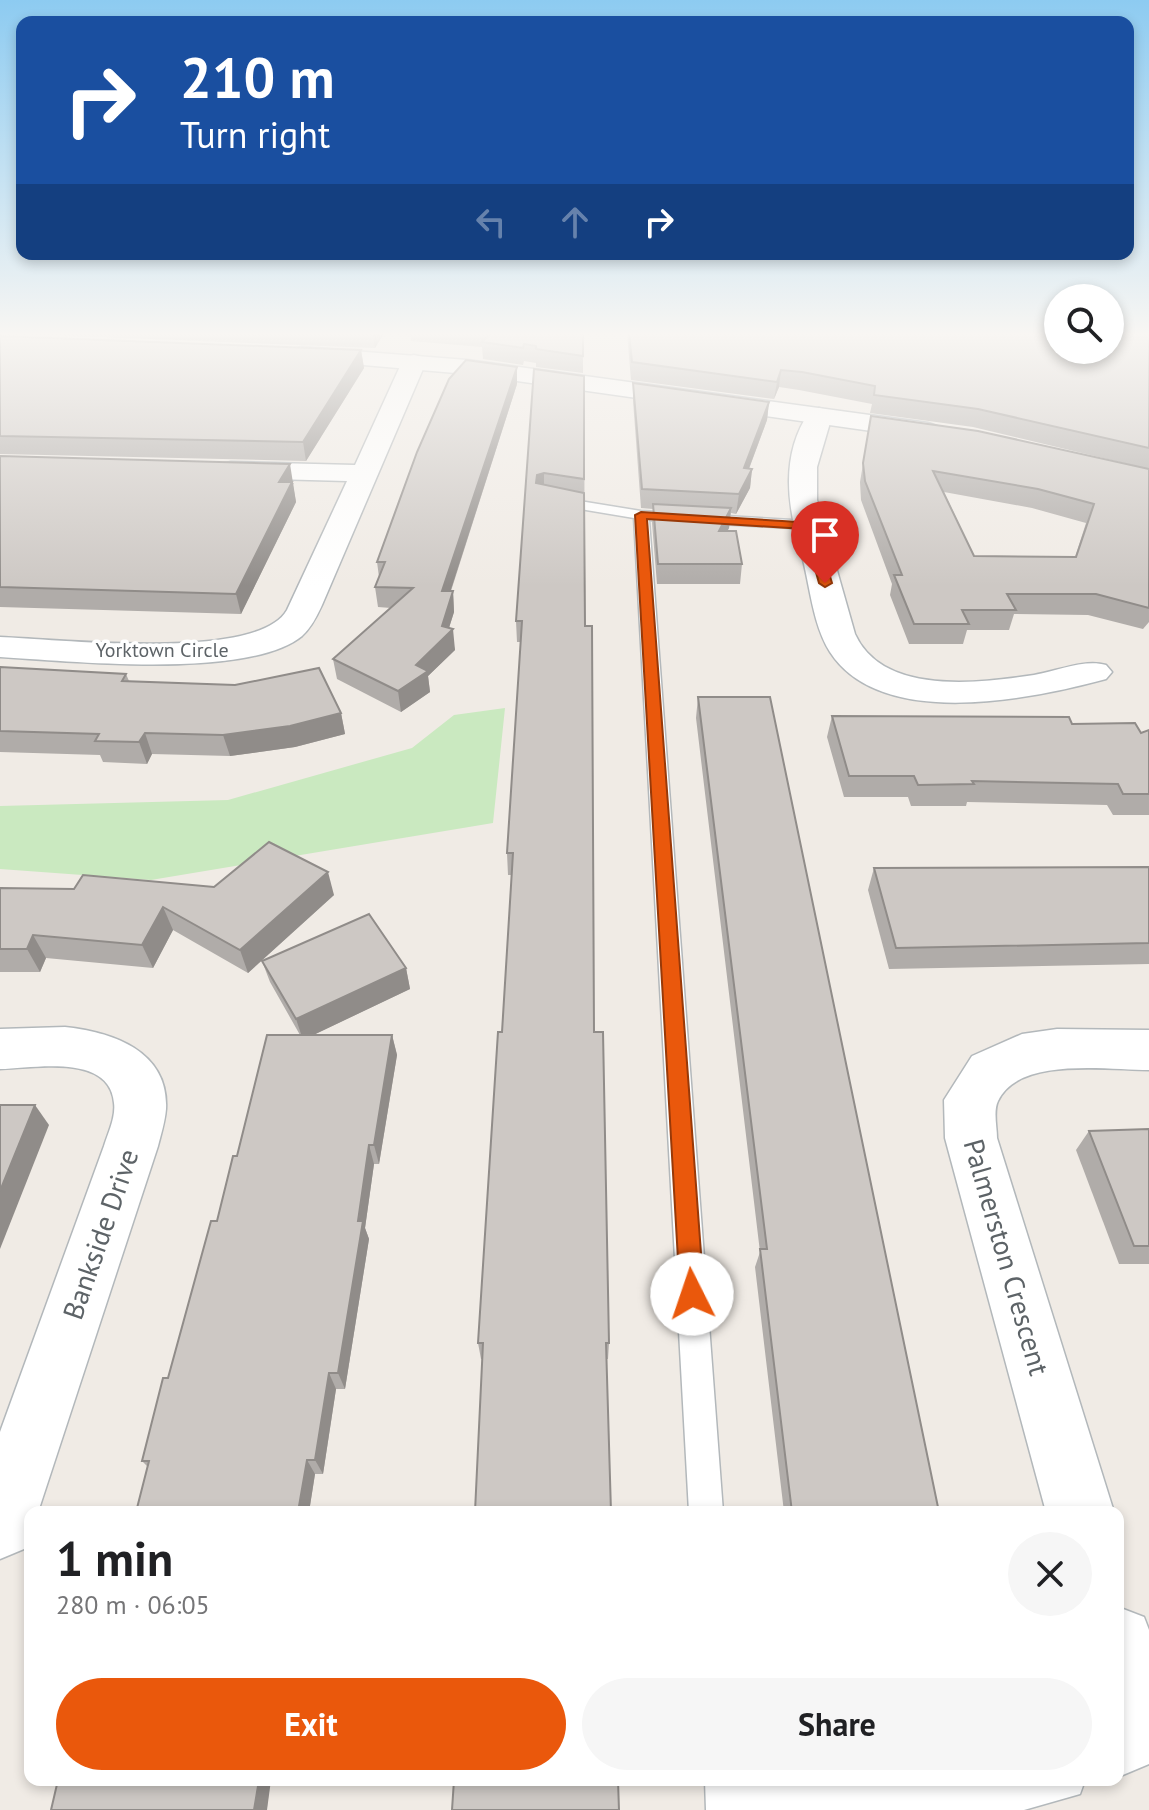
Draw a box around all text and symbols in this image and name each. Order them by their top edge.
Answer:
text: 210 m [180,41,335,113]
icon: right [48,48,152,152]
text: Turn right [180,111,330,158]
icon: left [469,200,513,244]
icon: ahead [553,200,597,244]
icon: right [637,200,681,244]
map controls [1044,284,1124,364]
button: search [1044,284,1124,364]
pin [791,501,859,583]
icon: arrive [803,513,847,557]
street label: Yorktown Circle [95,637,229,663]
street label: Palmerston Crescent [956,1135,1059,1380]
street label: Bankside Drive [54,1144,146,1324]
position arrow [650,1252,734,1336]
text: 1 min [56,1527,173,1589]
button: close [1008,1532,1092,1616]
text: 280 m · 06:05 [56,1588,210,1621]
button: Exit [56,1678,566,1770]
button: Share [582,1678,1092,1770]

